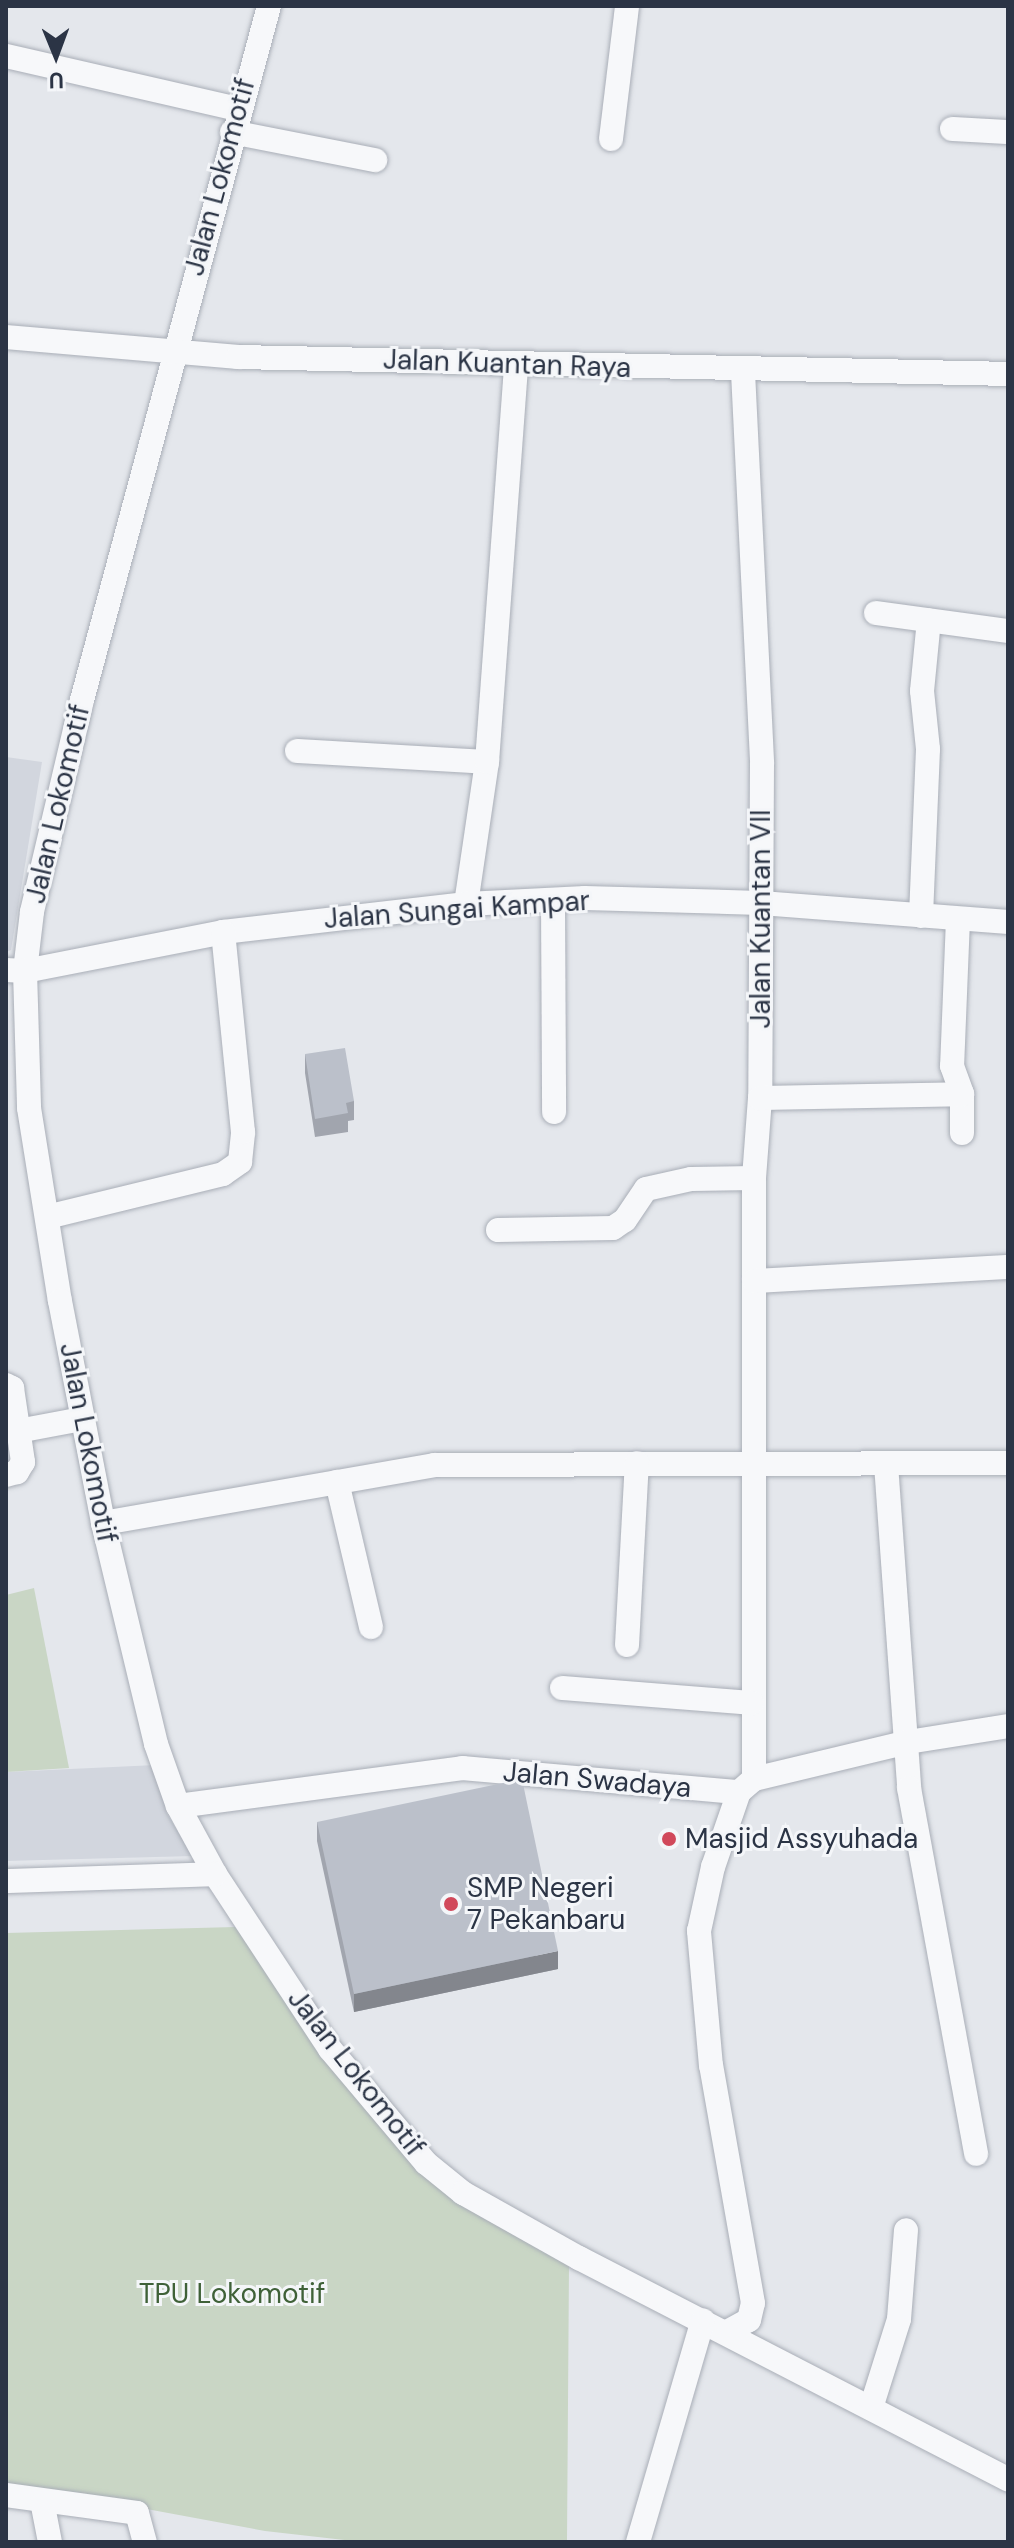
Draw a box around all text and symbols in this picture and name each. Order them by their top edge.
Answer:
north arrow [16,16,96,96]
text: U [49,66,64,95]
street label: Jalan Lokomotif [178,75,262,279]
street label: Jalan Kuantan Raya [382,343,632,385]
street label: Jalan Lokomotif [19,701,97,907]
street label: Jalan Kuantan VII [744,809,778,1029]
street label: Jalan Sungai Kampar [323,884,591,936]
street label: Jalan Lokomotif [52,1340,124,1546]
street label: Jalan Swadaya [501,1755,693,1805]
place label: Masjid Assyuhada [685,1822,918,1856]
marker: Masjid Assyuhada [660,1830,678,1848]
place label: SMP Negeri 7 Pekanbaru [467,1871,625,1937]
marker: SMP Negeri 7 Pekanbaru [442,1895,460,1913]
street label: Jalan Lokomotif [280,1983,432,2163]
park label: TPU Lokomotif [139,2277,325,2311]

